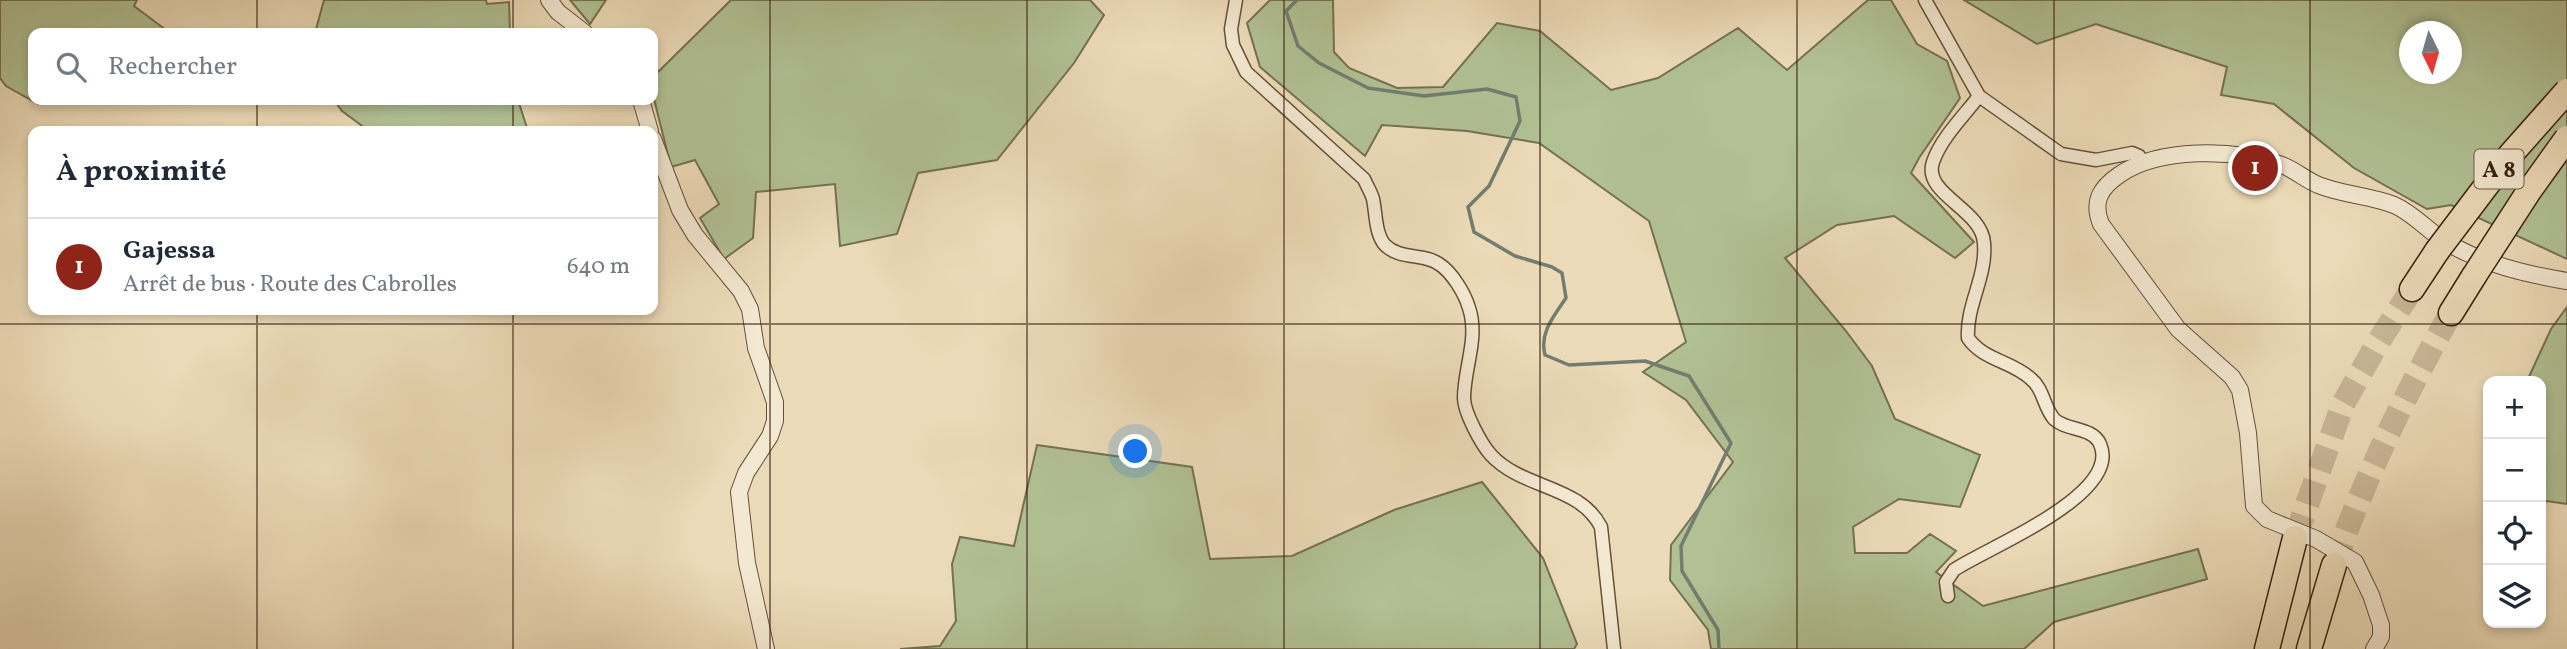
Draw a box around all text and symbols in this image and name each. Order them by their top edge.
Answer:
north arrow [2399,21,2462,84]
search box [28,28,658,105]
icon: search [52,48,90,86]
text: Rechercher [108,49,237,85]
pin: 1 [2232,142,2278,194]
road number: A 8 [2474,150,2524,188]
text: À proximité [56,151,227,193]
text: Gajessa [123,233,215,269]
text: 1 [74,251,84,283]
text: 640 m [567,251,630,283]
text: Arrêt de bus · Route des Cabrolles [123,269,457,301]
map controls [2483,376,2546,628]
button: + [2483,376,2546,439]
your location [1118,434,1152,468]
button: − [2483,439,2546,502]
button: locate [2483,502,2546,565]
button: layers [2483,565,2546,628]

